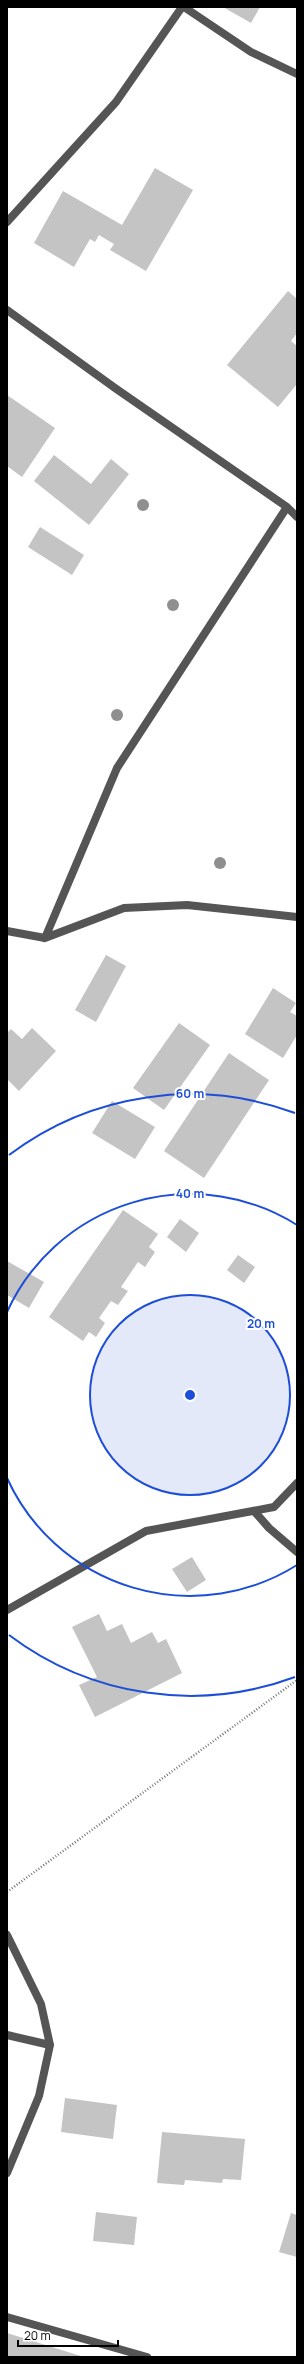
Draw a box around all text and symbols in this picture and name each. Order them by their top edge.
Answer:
text: 60 m [176,1085,204,1102]
text: 40 m [176,1185,204,1202]
text: 20 m [247,1315,275,1332]
centre of rings [183,1388,197,1402]
scale bar [18,2322,118,2348]
text: 20 m [24,2327,51,2344]

